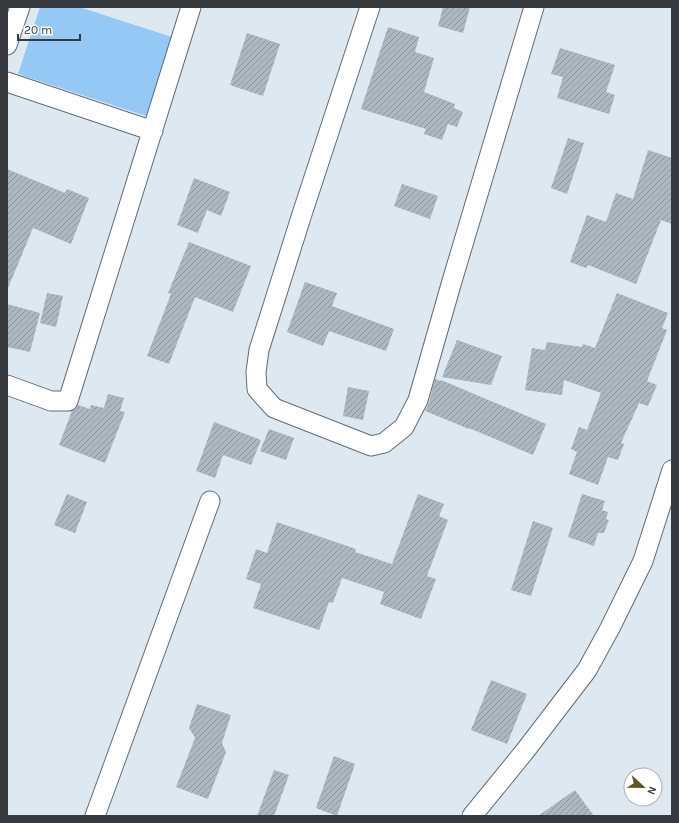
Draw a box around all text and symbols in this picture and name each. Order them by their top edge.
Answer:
scale bar [18,16,80,42]
text: 20 m [24,23,52,37]
north arrow [623,767,663,807]
text: N [644,784,659,797]

